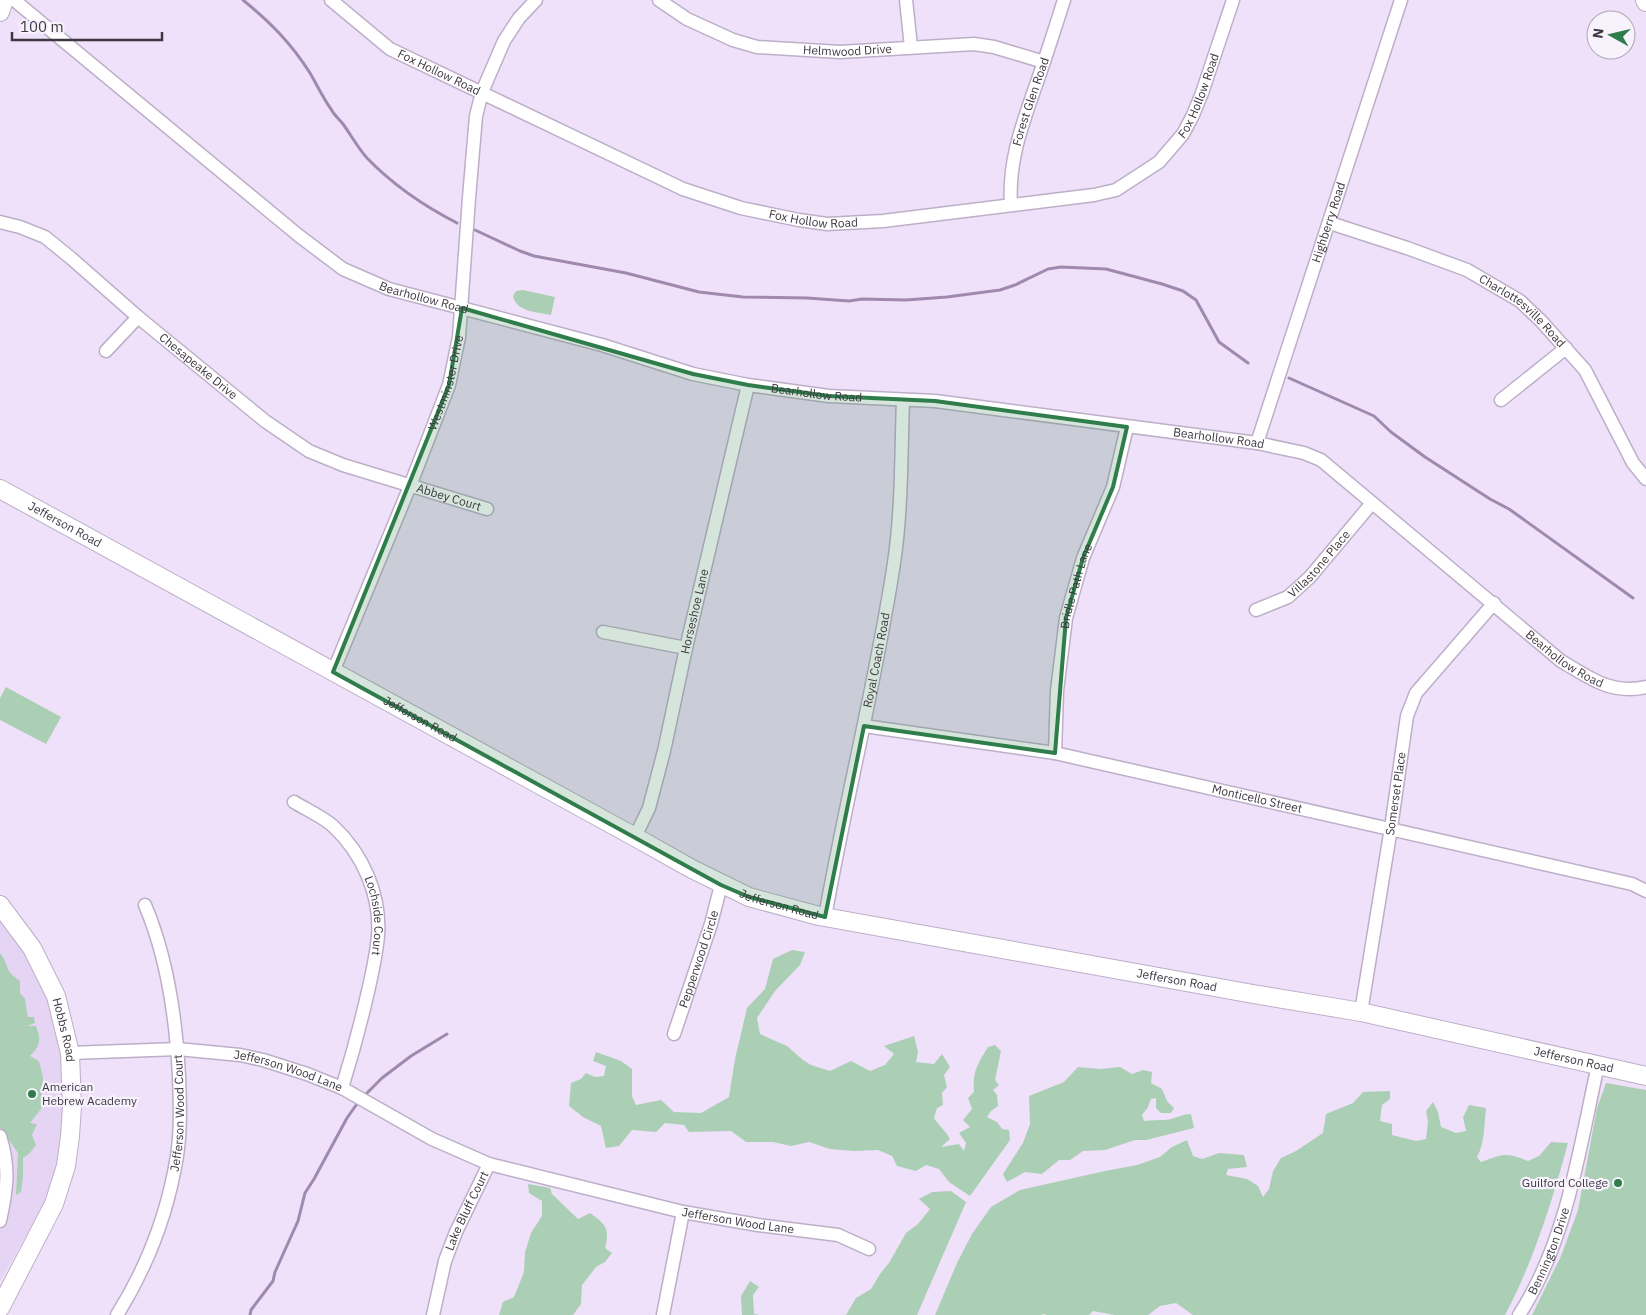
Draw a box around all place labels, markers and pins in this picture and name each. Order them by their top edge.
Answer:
place label: American Hebrew Academy [42,1079,137,1108]
marker: American Hebrew Academy [26,1088,38,1100]
place label: Guilford College [1522,1175,1608,1190]
marker: Guilford College [1612,1177,1624,1189]

